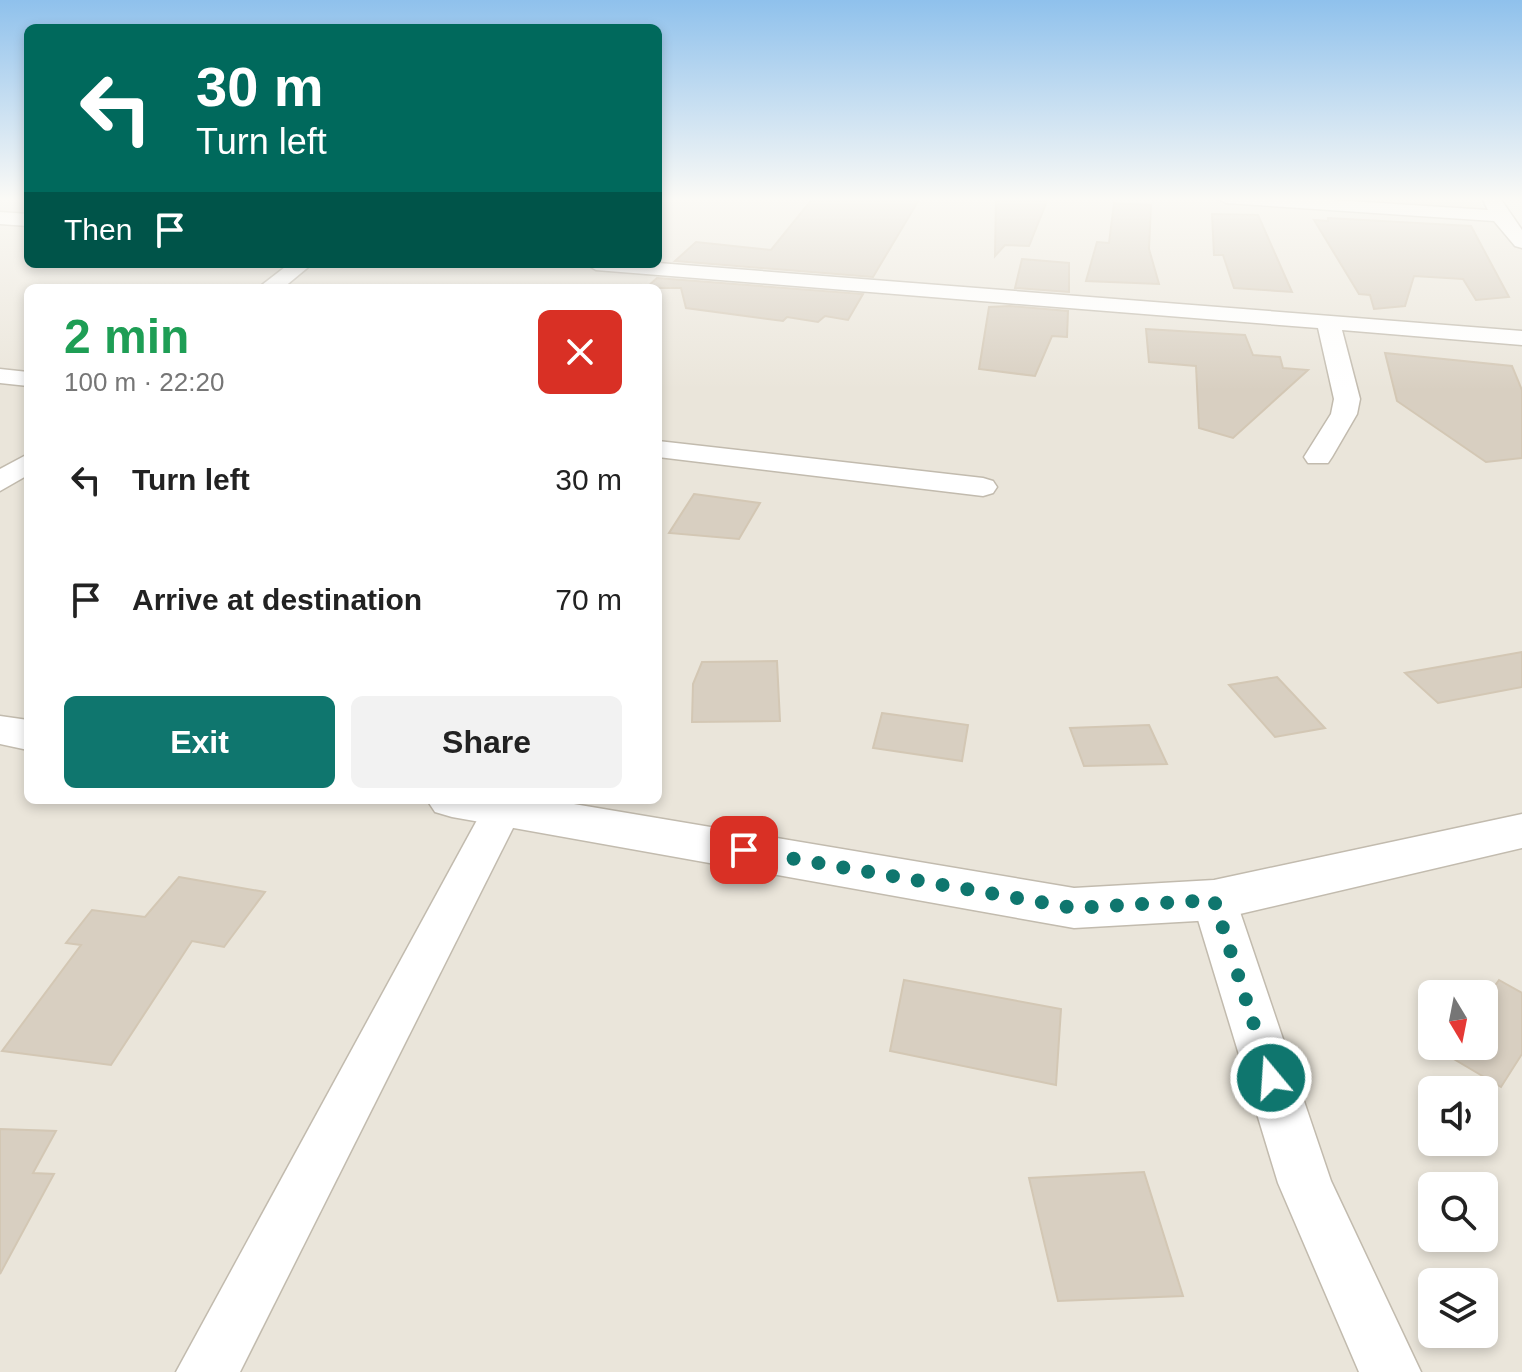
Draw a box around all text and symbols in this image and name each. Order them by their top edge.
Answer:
text: 30 m [196,55,324,118]
icon: left [64,56,168,160]
text: Turn left [196,121,327,162]
icon: arrive [148,208,192,252]
text: Then [64,213,132,246]
text: 2 min [64,310,189,363]
button: close [538,310,622,394]
text: 100 m · 22:20 [64,367,224,397]
icon: left [64,458,108,502]
text: Turn left [132,463,250,496]
text: 30 m [555,463,622,496]
icon: arrive [64,578,108,622]
text: Arrive at destination [132,583,422,616]
text: 70 m [555,583,622,616]
button: Exit [64,696,335,788]
button: Share [351,696,622,788]
pin [710,816,778,884]
icon: arrive [722,828,766,872]
north arrow [1418,980,1498,1060]
map controls [1418,980,1498,1348]
position arrow [1229,1036,1313,1120]
button: sound [1418,1076,1498,1156]
button: search [1418,1172,1498,1252]
button: layers [1418,1268,1498,1348]

